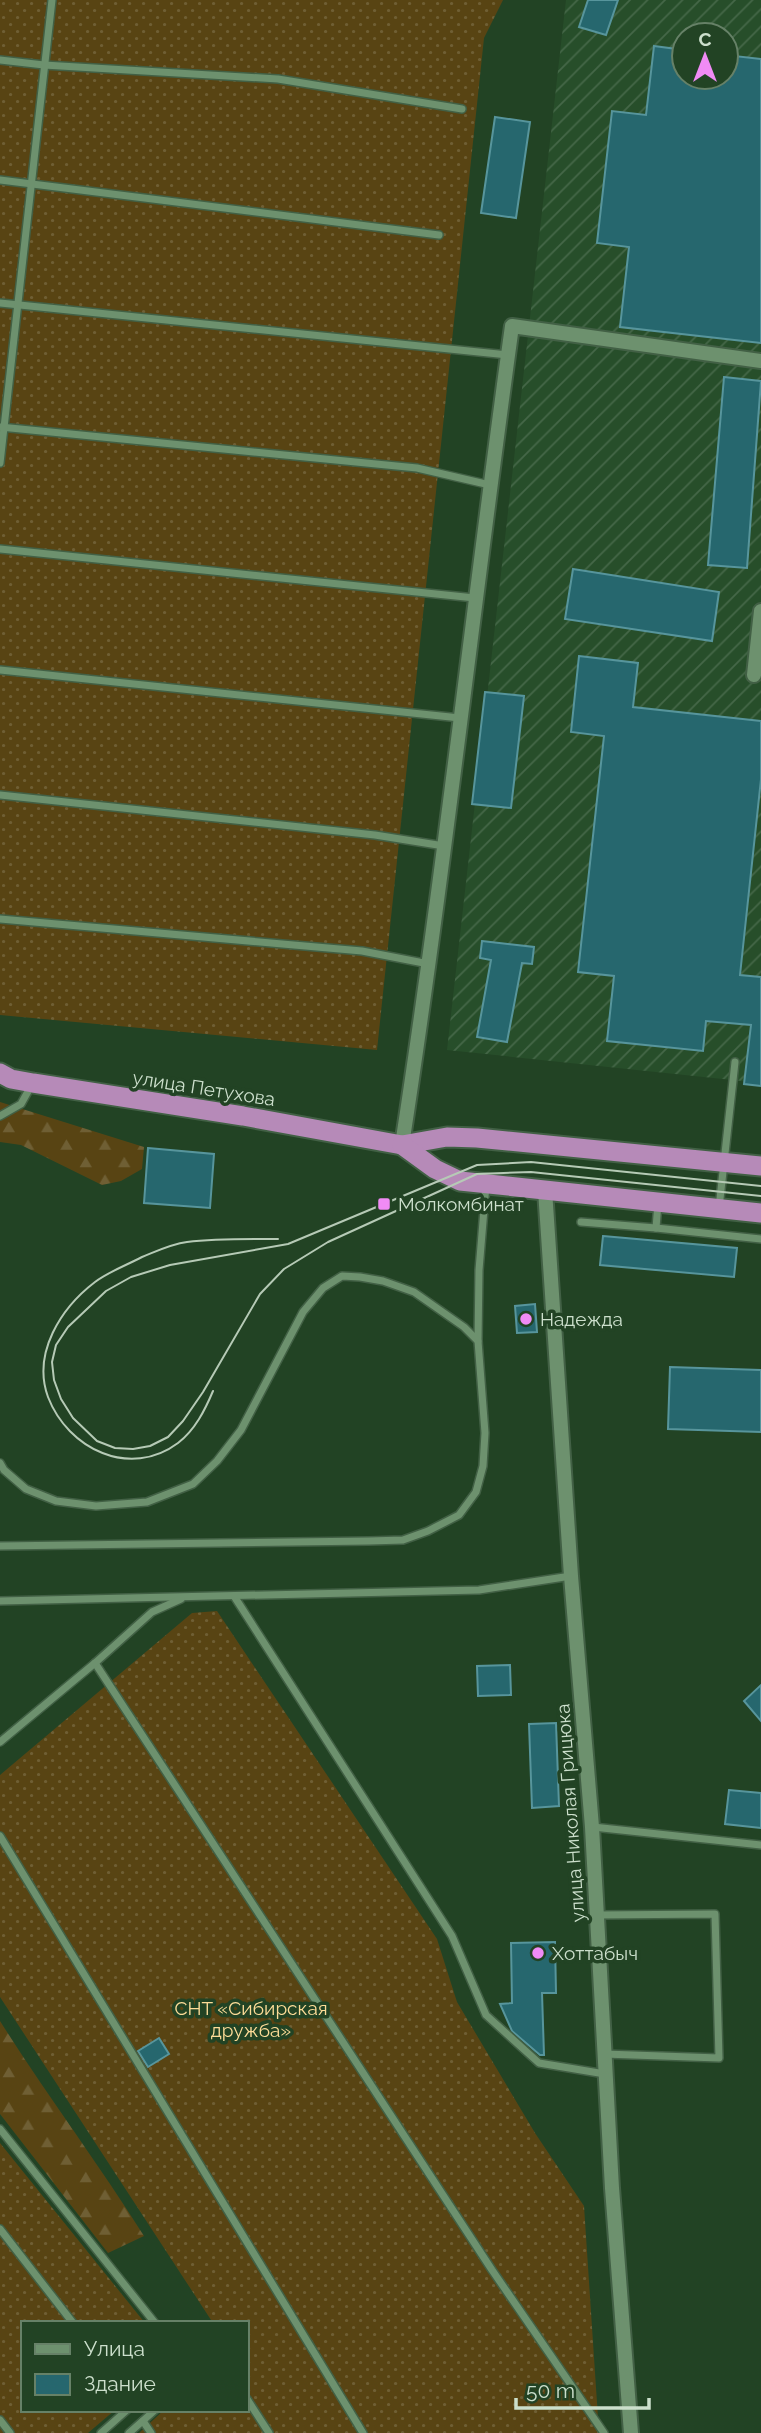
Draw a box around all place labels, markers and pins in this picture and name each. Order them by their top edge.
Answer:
place label: Молкомбинат [398,1193,524,1215]
marker: Молкомбинат [376,1196,392,1212]
place label: Надежда [540,1308,623,1330]
marker: Надежда [518,1311,534,1327]
place label: Хоттабыч [552,1942,638,1964]
marker: Хоттабыч [530,1945,546,1961]

